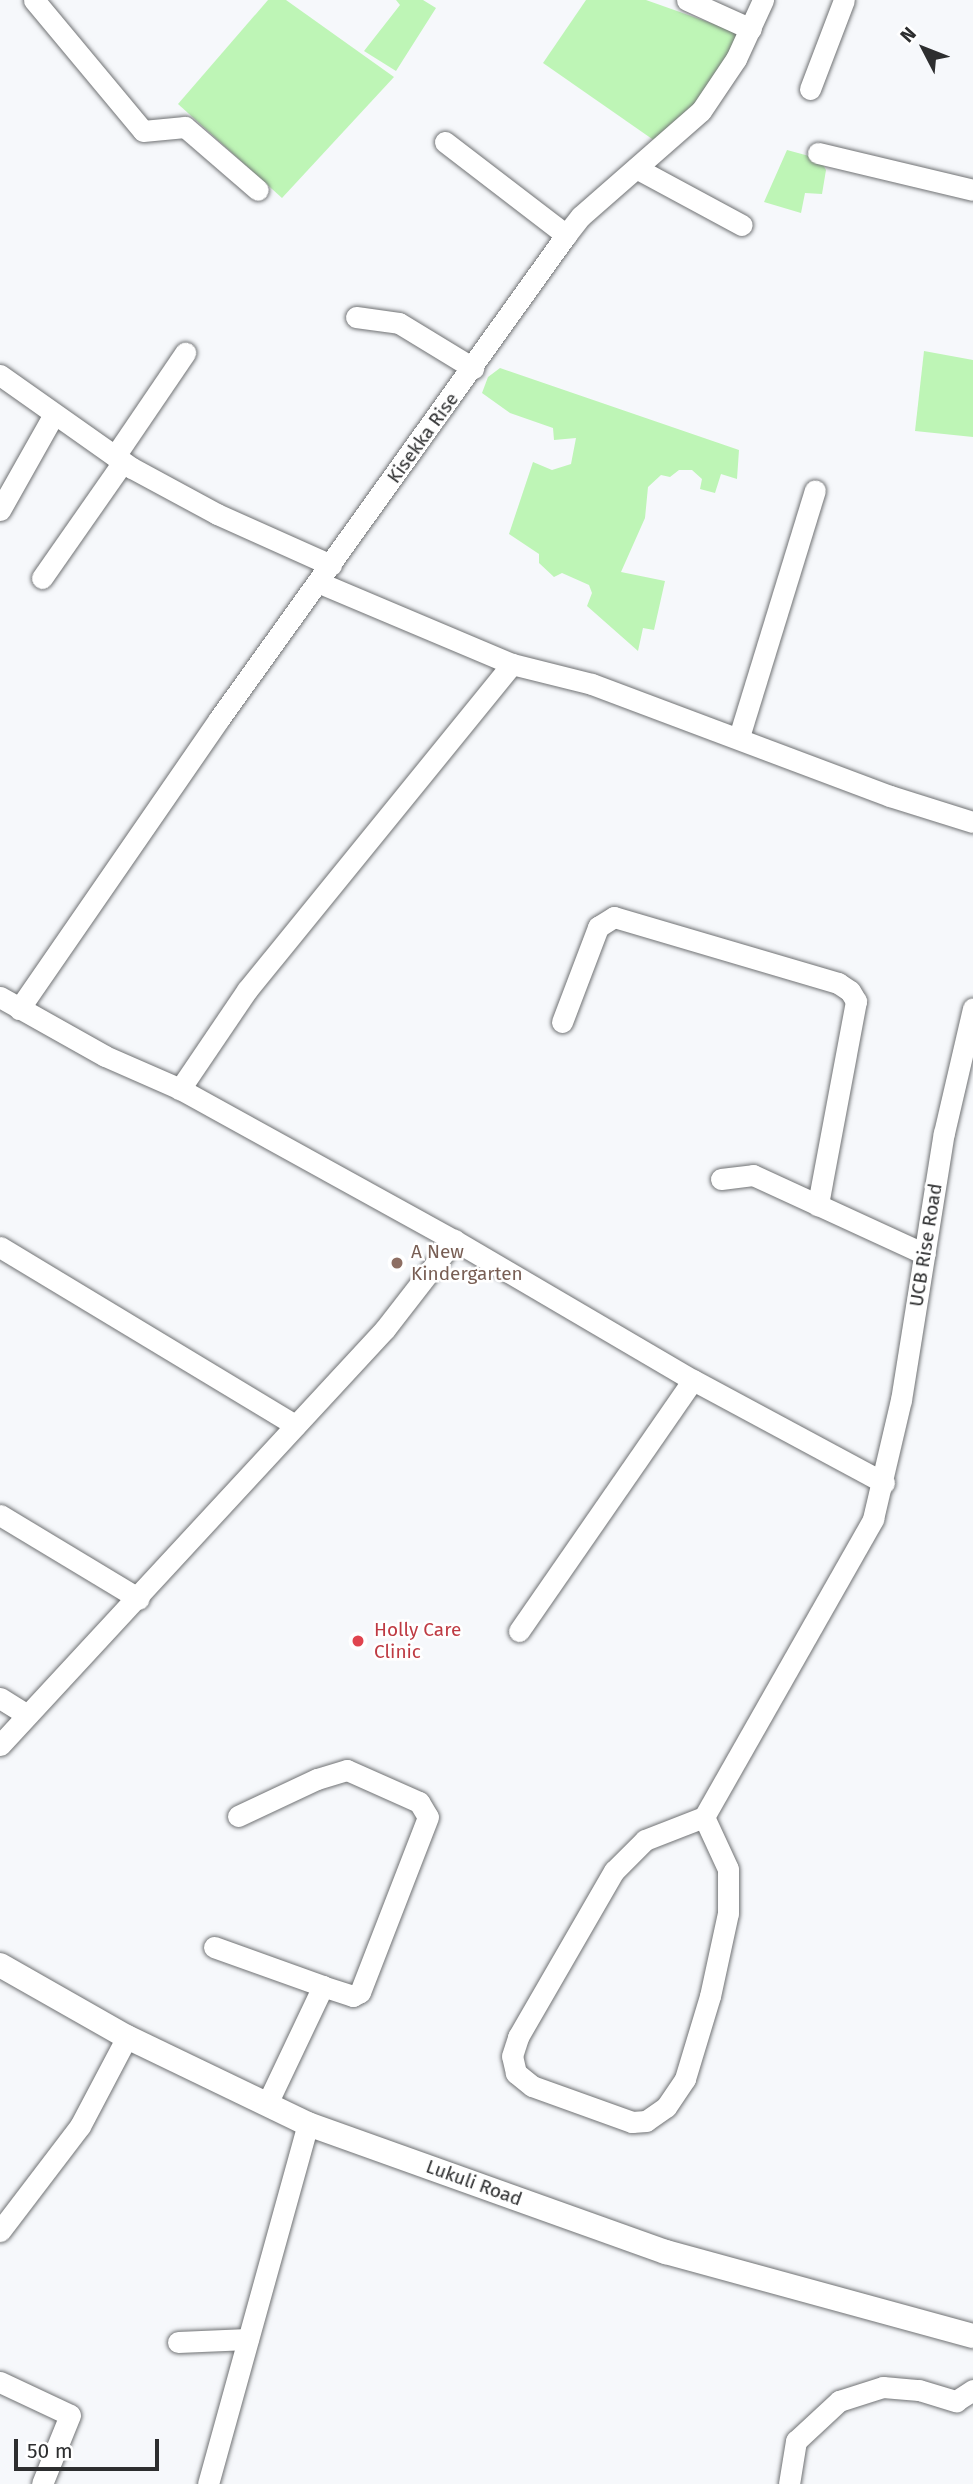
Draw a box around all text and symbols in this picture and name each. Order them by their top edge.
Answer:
north arrow [889,14,959,84]
text: N [895,22,921,47]
street label: Kisekka Rise [383,388,463,488]
street label: UCB Rise Road [905,1182,947,1308]
place label: A New Kindergarten [411,1241,523,1285]
marker: A New Kindergarten [389,1255,405,1271]
place label: Holly Care Clinic [374,1619,461,1663]
marker: Holly Care Clinic [348,1631,368,1651]
street label: Lukuli Road [423,2155,525,2211]
scale bar [18,2424,163,2468]
text: 50 m [27,2438,73,2464]

